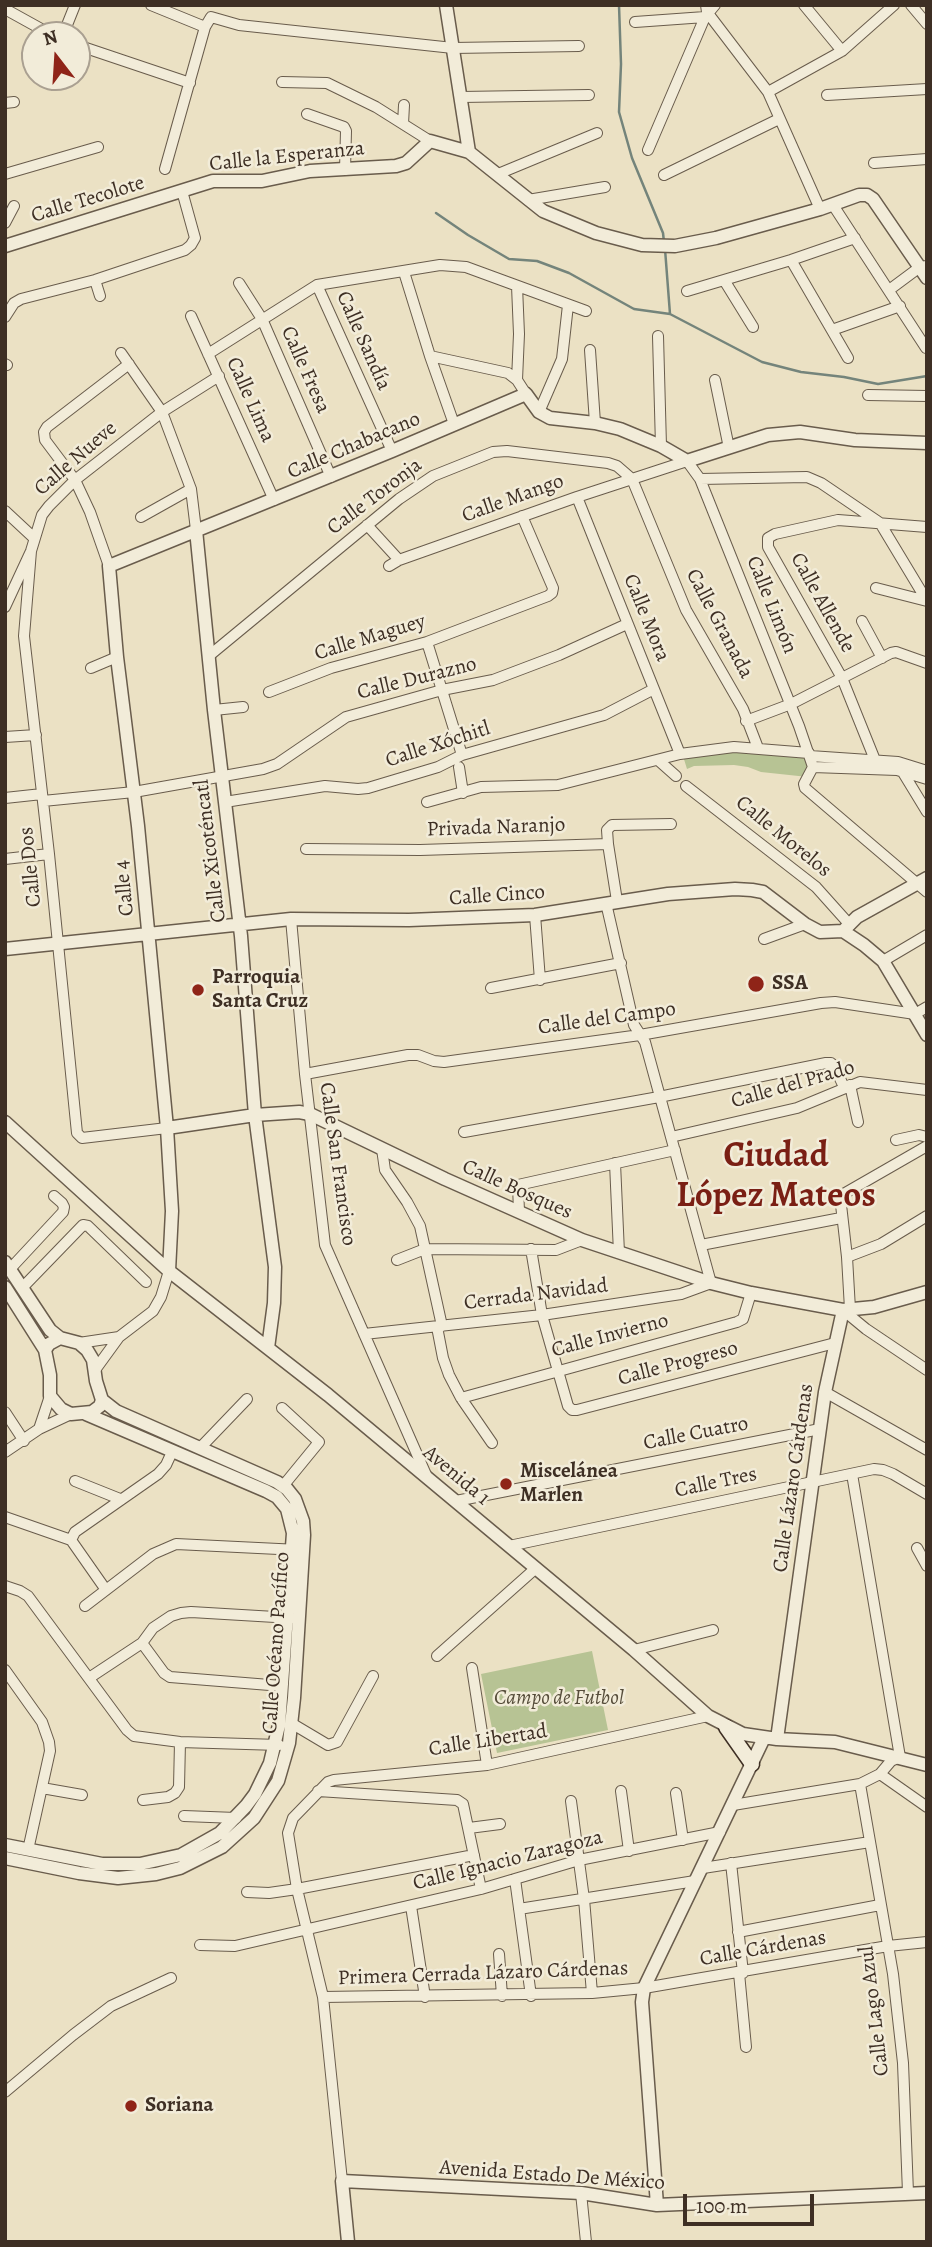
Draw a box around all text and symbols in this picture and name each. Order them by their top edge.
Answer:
north arrow [21,21,91,91]
text: N [40,23,61,52]
street label: Calle la Esperanza [208,136,366,178]
street label: Calle Tecolote [28,171,148,229]
street label: Calle Sandía [330,288,396,394]
street label: Calle Fresa [275,323,335,417]
street label: Calle Lima [220,354,280,446]
street label: Calle Chabacano [284,407,424,485]
street label: Calle Nueve [30,416,122,502]
street label: Calle Toronja [323,453,427,541]
street label: Calle Mango [459,469,567,529]
street label: Calle Allende [784,549,860,657]
street label: Calle Limón [740,553,802,657]
street label: Calle Granada [680,565,758,683]
street label: Calle Mora [617,571,675,665]
street label: Calle Maguey [311,609,429,667]
street label: Calle Durazno [355,652,479,706]
street label: Calle Xóchitl [383,716,493,774]
street label: Calle Xicoténcatl [190,778,232,924]
street label: Calle Morelos [730,791,836,883]
street label: Privada Naranjo [426,813,566,843]
street label: Calle Dos [14,826,48,908]
street label: Calle 4 [110,859,140,917]
street label: Calle Cinco [448,880,546,912]
place label: Parroquia Santa Cruz [212,965,308,1015]
place label: SSA [772,971,808,997]
marker: SSA [746,974,766,994]
marker: Parroquia Santa Cruz [190,982,206,998]
street label: Calle del Campo [537,997,677,1041]
street label: Calle del Prado [728,1055,858,1115]
street label: Calle San Francisco [313,1081,361,1247]
district label: Ciudad López Mateos [676,1136,876,1218]
street label: Calle Bosques [458,1154,576,1226]
street label: Cerrada Navidad [463,1274,609,1316]
street label: Calle Invierno [549,1308,671,1364]
street label: Calle Progreso [615,1336,741,1392]
street label: Calle Lázaro Cárdenas [768,1382,820,1574]
street label: Calle Cuatro [641,1411,751,1457]
street label: Avenida 1 [417,1441,495,1511]
place label: Miscelánea Marlen [520,1459,618,1509]
street label: Calle Tres [673,1462,759,1504]
marker: Miscelánea Marlen [498,1476,514,1492]
street label: Calle Océano Pacífico [258,1551,296,1735]
park label: Campo de Futbol [494,1686,624,1712]
street label: Calle Libertad [427,1719,549,1763]
street label: Calle Ignacio Zaragoza [410,1825,606,1897]
street label: Calle Cárdenas [698,1925,828,1973]
street label: Calle Lago Azul [855,1945,895,2077]
street label: Primera Cerrada Lázaro Cárdenas [337,1956,629,1992]
place label: Soriana [145,2093,214,2119]
marker: Soriana [123,2098,139,2114]
street label: Avenida Estado De México [438,2156,666,2196]
scale bar [687,2180,818,2224]
text: 100 m [696,2192,747,2220]

